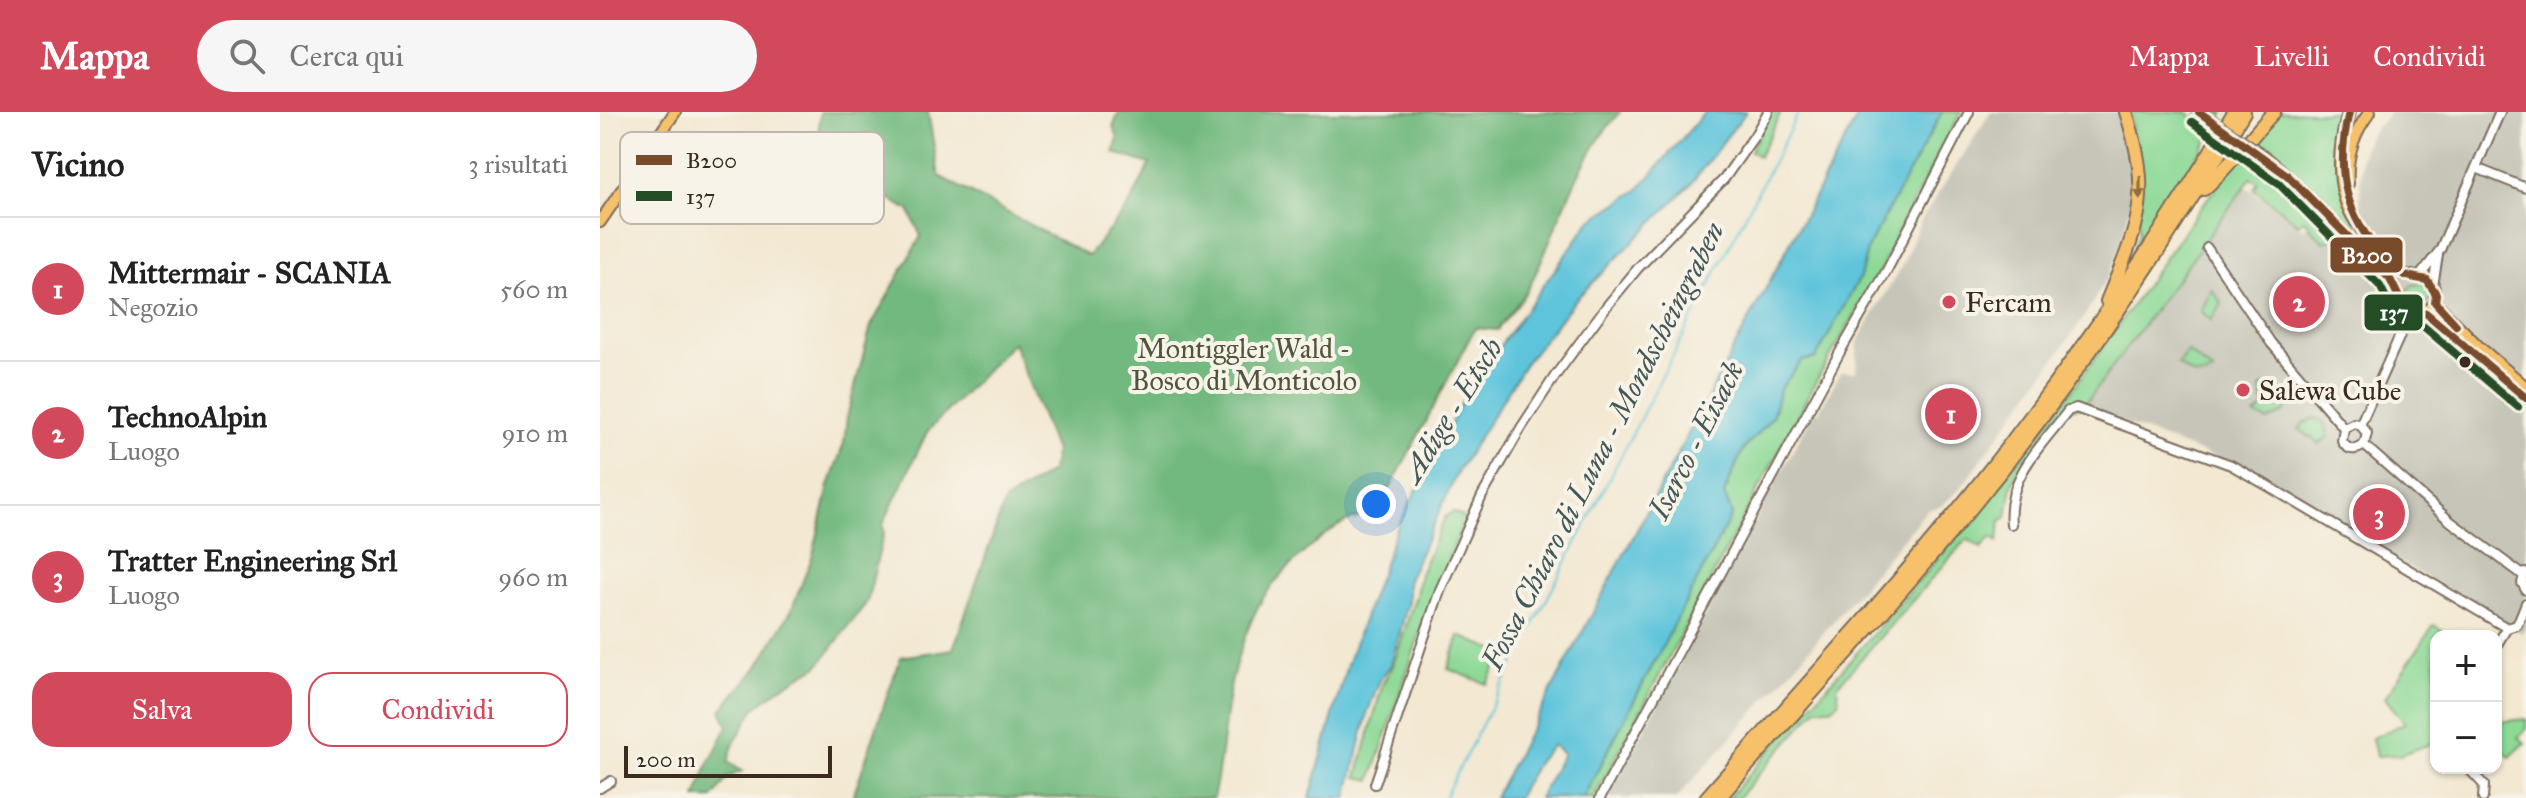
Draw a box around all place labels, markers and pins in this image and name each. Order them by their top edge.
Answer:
pin: 2 [2273,272,2325,332]
place label: Fercam [1965,285,2052,320]
marker: Fercam [1940,293,1958,311]
unlabelled marker [2457,354,2473,370]
place label: Salewa Cube [2259,373,2401,408]
marker: Salewa Cube [2234,381,2252,399]
pin: 1 [1925,384,1977,444]
pin: 3 [2353,484,2405,544]

